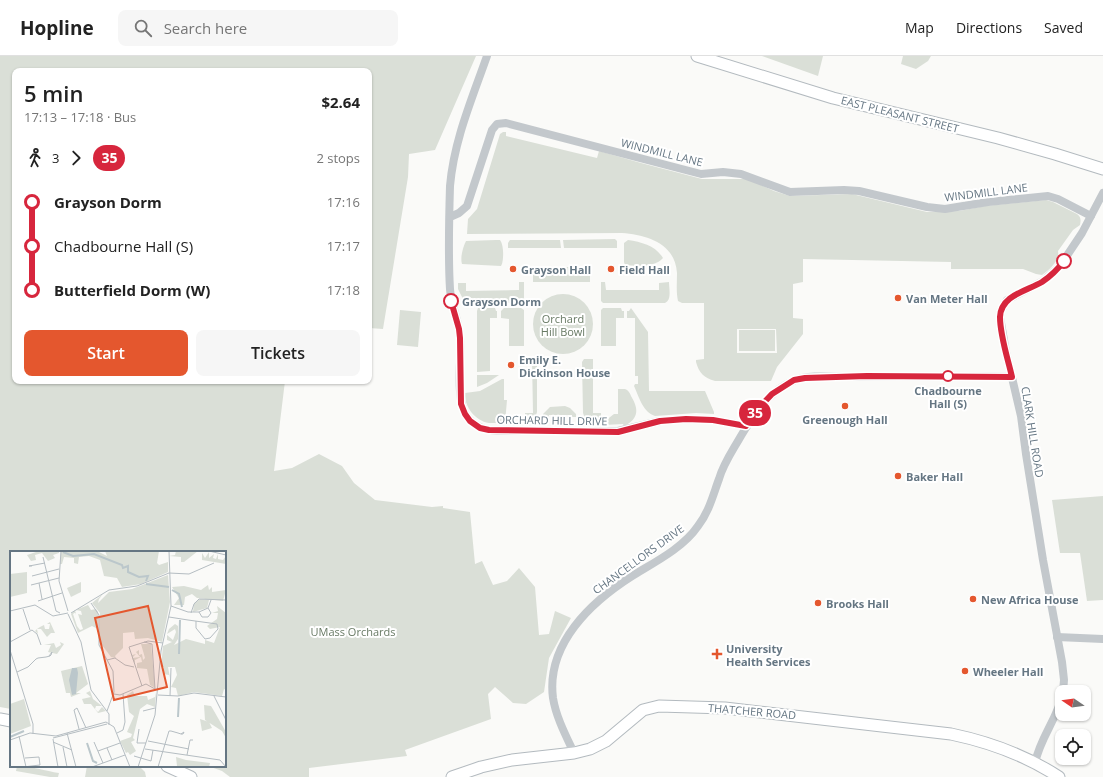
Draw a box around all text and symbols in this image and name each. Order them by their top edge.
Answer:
search box [118,10,398,46]
text: Hopline [20,15,94,41]
icon: search [132,17,154,39]
text: Search here [164,18,247,38]
text: Map [905,18,934,37]
text: Directions [956,18,1022,37]
text: Saved [1044,18,1083,37]
text: 5 min [24,78,83,108]
text: $2.64 [321,92,360,112]
street label: EAST PLEASANT STREET [840,92,960,136]
text: 17:13 – 17:18 · Bus [24,108,136,126]
street label: WINDMILL LANE [619,135,705,169]
icon: walk [24,147,46,169]
icon: forward [65,147,87,169]
text: 35 [101,148,117,167]
text: 3 [52,149,59,167]
text: 2 stops [316,149,360,167]
street label: WINDMILL LANE [943,179,1029,205]
text: Grayson Dorm [54,192,162,212]
text: 17:16 [327,193,360,211]
text: Chadbourne Hall (S) [54,236,193,256]
text: 17:17 [327,237,360,255]
unlabelled marker [1056,253,1072,269]
place label: Grayson Hall [521,262,591,277]
place label: Field Hall [619,262,670,277]
marker: Grayson Hall [508,264,518,274]
marker: Field Hall [606,264,616,274]
text: Butterfield Dorm (W) [54,280,210,300]
text: 17:18 [327,281,360,299]
place label: Van Meter Hall [906,291,988,306]
marker: Grayson Dorm [443,293,459,309]
marker: Van Meter Hall [893,293,903,303]
place label: Grayson Dorm [462,294,541,309]
park label: Orchard Hill Bowl [541,311,585,339]
button: Start [24,330,188,376]
button: Tickets [196,330,360,376]
place label: Emily E. Dickinson House [519,352,611,380]
marker: Emily E. Dickinson House [506,360,516,370]
marker: Chadbourne Hall (S) [942,370,954,382]
place label: Chadbourne Hall (S) [914,383,982,411]
street label: CLARK HILL ROAD [1018,385,1048,479]
line badge: 35 [737,400,773,426]
marker: Greenough Hall [840,401,850,411]
text: 35 [747,403,763,422]
street label: ORCHARD HILL DRIVE [496,412,608,428]
place label: Greenough Hall [802,412,888,427]
place label: Baker Hall [906,469,963,484]
marker: Baker Hall [893,471,903,481]
street label: CHANCELLORS DRIVE [589,521,687,597]
inset map [10,551,226,767]
place label: New Africa House [981,592,1079,607]
marker: New Africa House [968,594,978,604]
place label: Brooks Hall [826,596,889,611]
marker: Brooks Hall [813,598,823,608]
park label: UMass Orchards [310,624,396,639]
place label: University Health Services [726,641,811,669]
marker: University Health Services [711,648,723,660]
place label: Wheeler Hall [973,664,1043,679]
marker: Wheeler Hall [960,666,970,676]
north arrow [1055,685,1091,721]
map controls [1055,685,1091,765]
street label: THATCHER ROAD [707,700,797,722]
button: locate [1055,729,1091,765]

